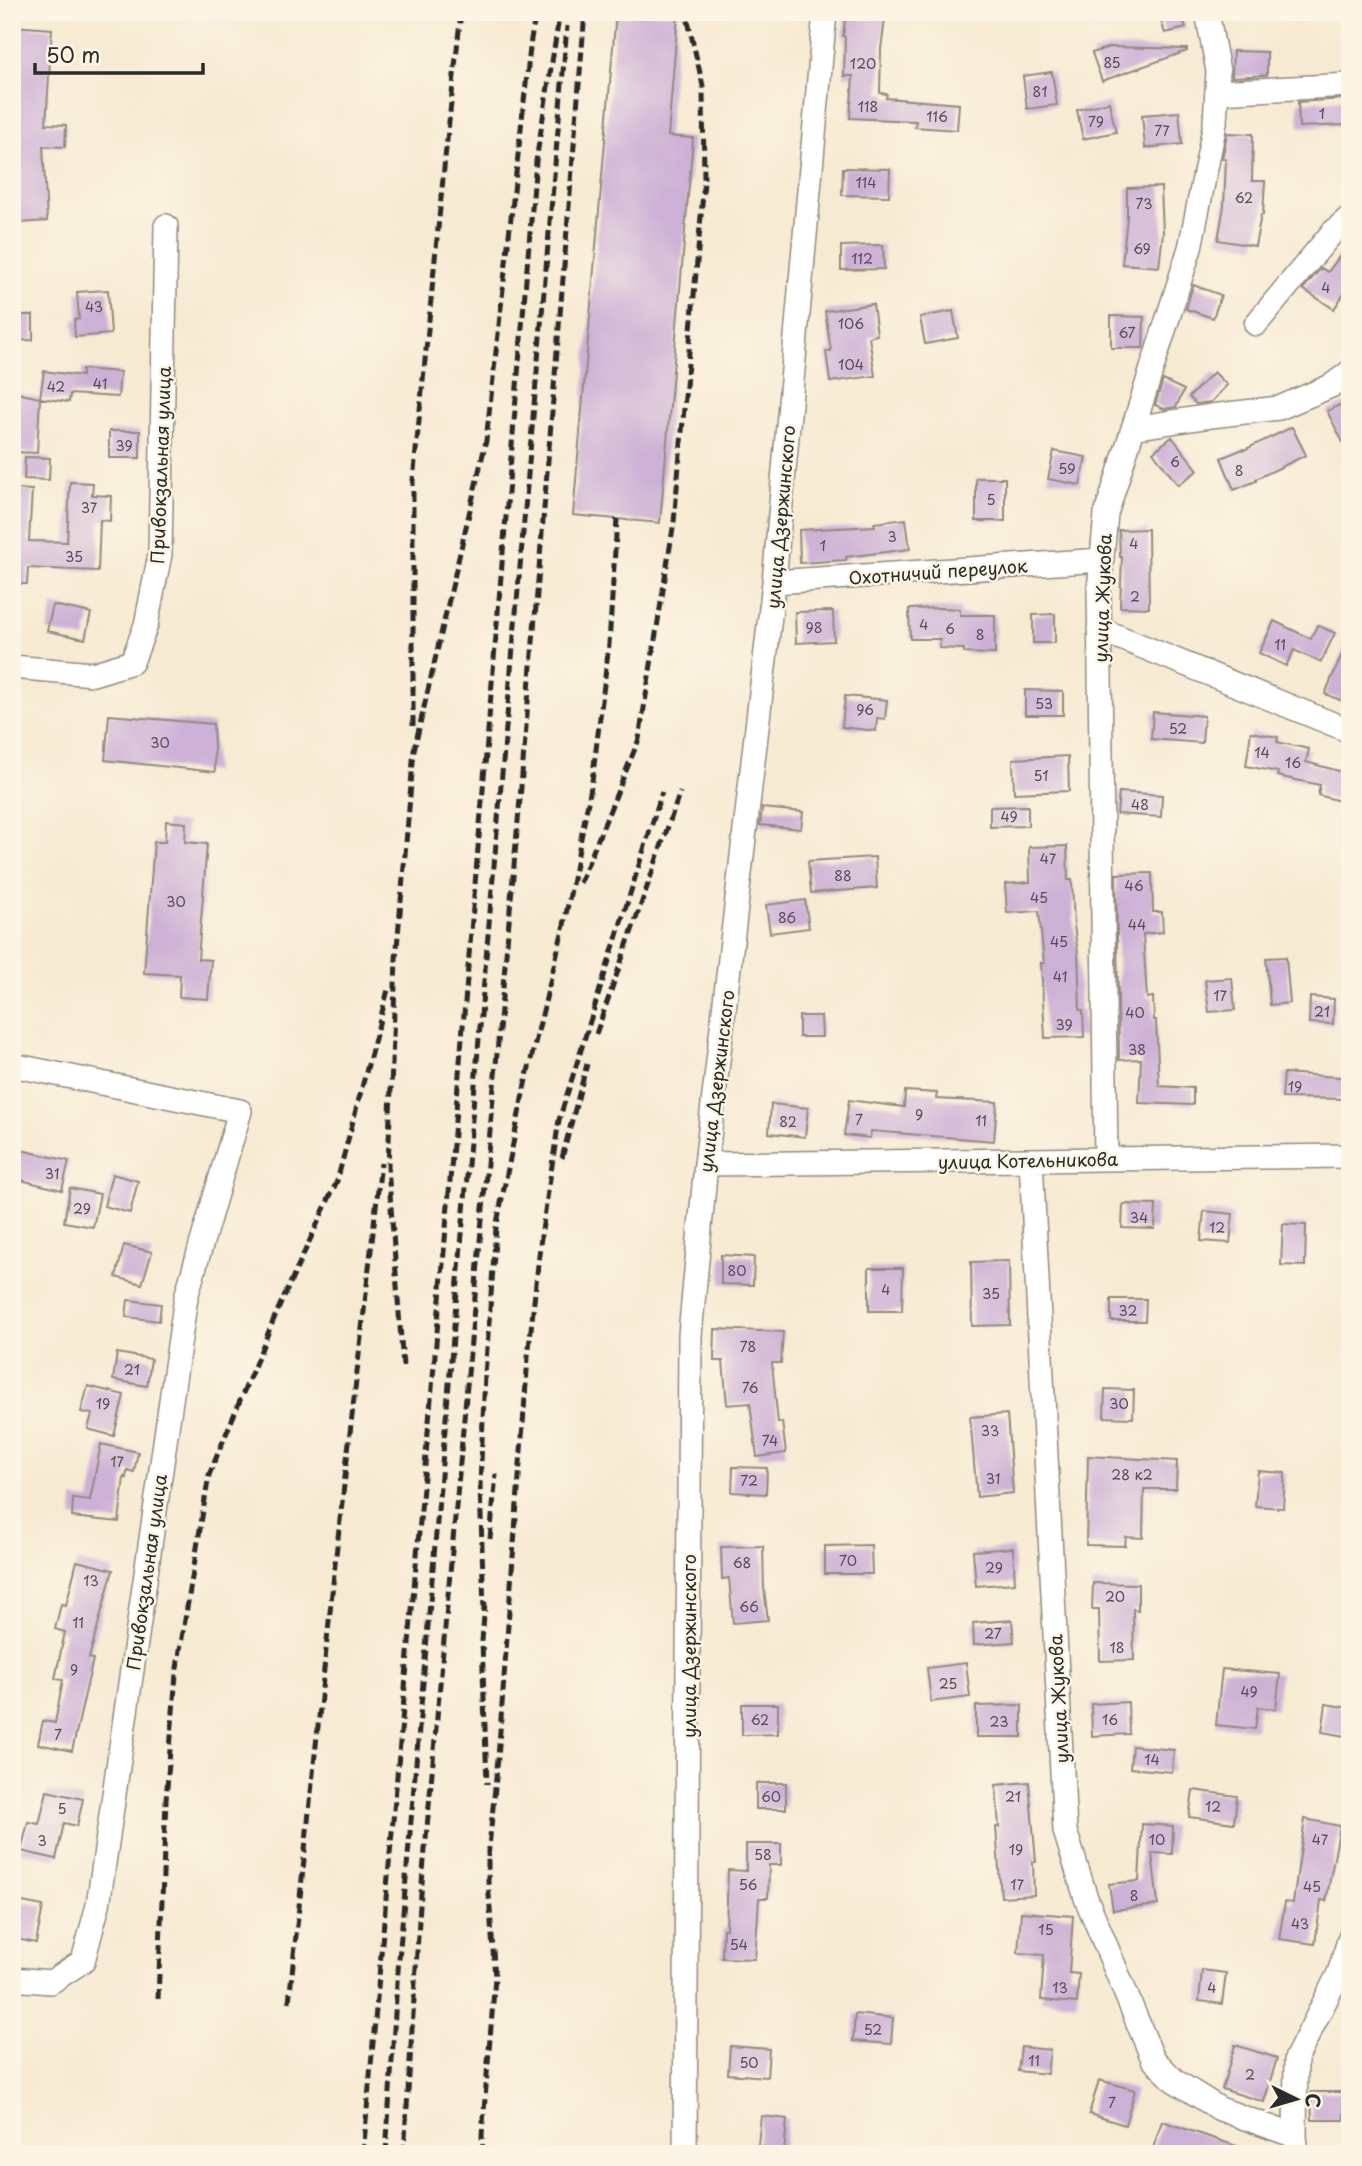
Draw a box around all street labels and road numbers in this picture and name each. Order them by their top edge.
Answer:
street label: Привокзальная улица [143,365,177,564]
street label: улица Дзержинского [759,424,801,610]
street label: улица Жукова [1086,532,1118,663]
street label: Охотничий переулок [848,551,1029,591]
street label: улица Дзержинского [691,988,741,1174]
street label: улица Котельникова [938,1145,1119,1175]
street label: Привокзальная улица [119,1471,173,1672]
street label: улица Дзержинского [675,1554,702,1738]
street label: улица Жукова [1041,1633,1075,1764]

